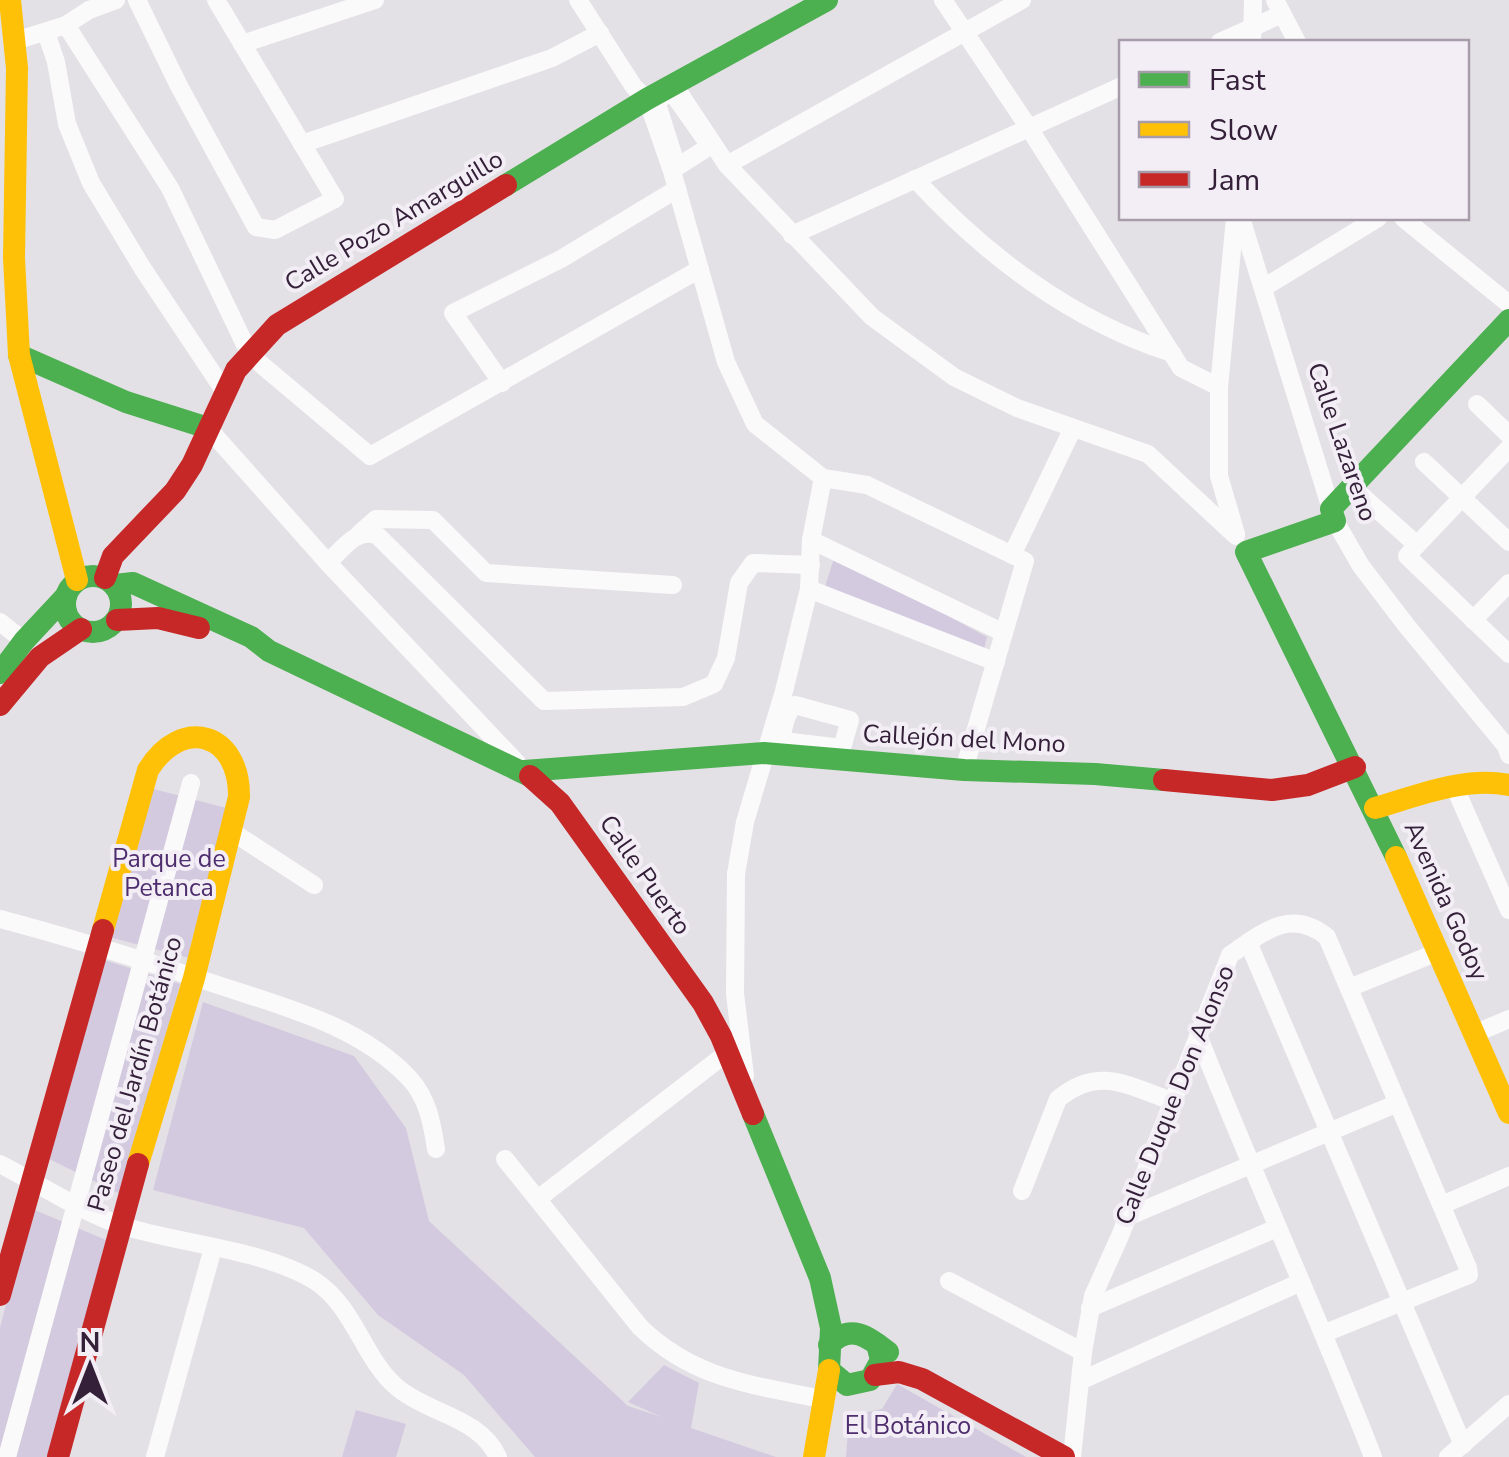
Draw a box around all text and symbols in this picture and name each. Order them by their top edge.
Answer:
legend [1119,40,1469,220]
text: Fast [1209,60,1266,101]
text: Slow [1209,110,1278,151]
street label: Calle Pozo Amarguillo [278,142,510,300]
text: Jam [1208,160,1260,201]
street label: Calle Lazareno [1299,358,1385,526]
street label: Callejón del Mono [862,717,1066,761]
street label: Calle Puerto [591,808,699,942]
street label: Avenida Godoy [1396,816,1496,986]
park label: Parque de Petanca [112,842,226,905]
street label: Paseo del Jardín Botánico [79,932,191,1216]
street label: Calle Duque Don Alonso [1107,960,1243,1230]
north arrow [40,1317,140,1417]
text: N [80,1324,100,1362]
park label: El Botánico [845,1409,971,1443]

